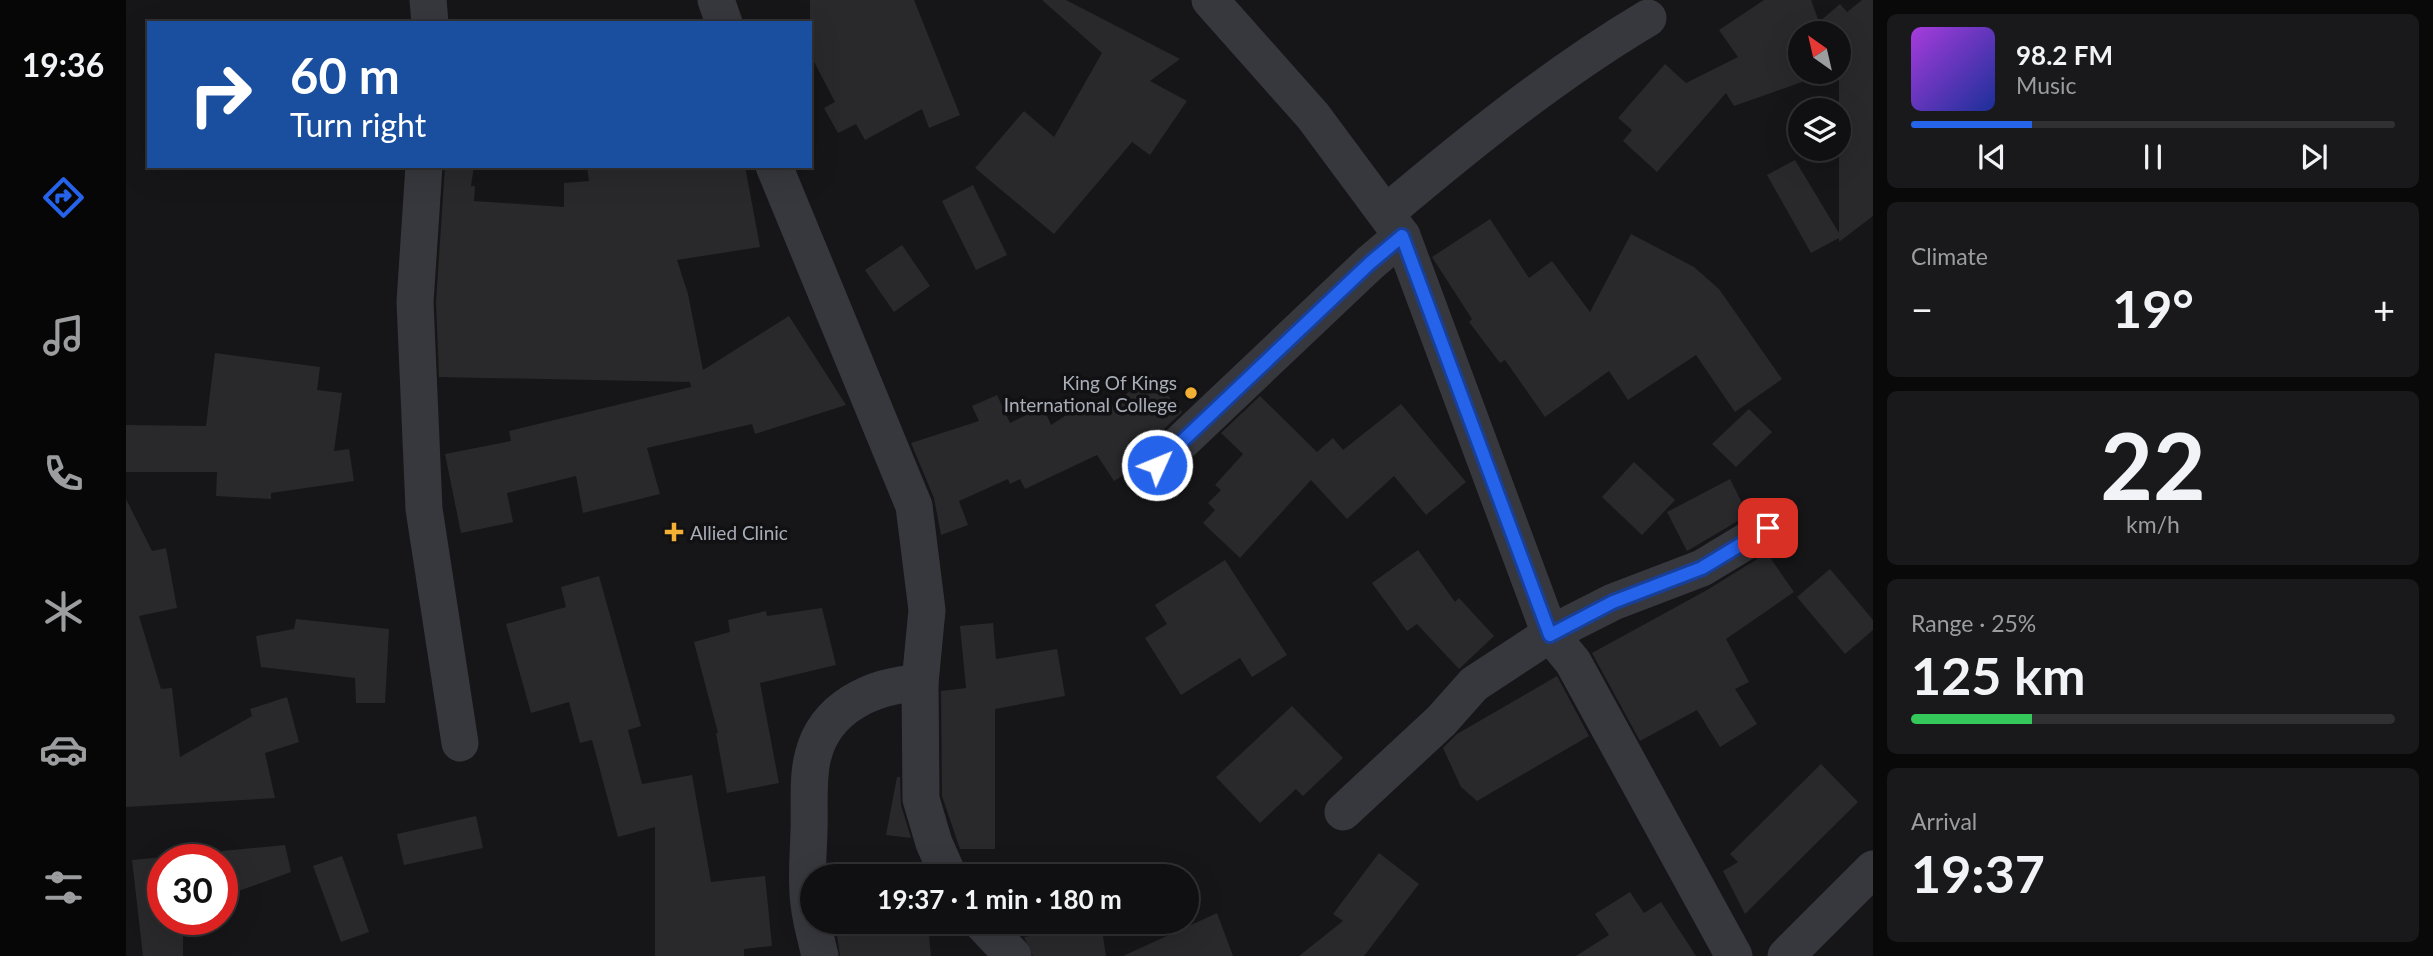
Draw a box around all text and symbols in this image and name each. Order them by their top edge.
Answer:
north arrow [1788,21,1852,84]
map controls [1788,21,1851,161]
text: 98.2 FM [2016,39,2113,71]
text: 19:36 [22,45,104,84]
text: 60 m [290,46,400,104]
icon: right [175,49,266,140]
text: Music [2016,71,2076,99]
button: layers [1788,98,1851,161]
text: Turn right [290,105,426,144]
icon: previous [1973,138,2011,176]
icon: pause [2134,138,2172,176]
icon: next [2295,138,2333,176]
icon: directions [39,173,88,222]
text: Climate [1911,242,1988,270]
text: 19° [2112,277,2194,339]
text: − [1911,286,1933,332]
text: + [2373,286,2395,332]
icon: music [39,311,88,360]
place label: King Of Kings International College [1004,371,1177,416]
marker: King Of Kings International College [1183,385,1199,401]
text: 22 [2100,410,2206,519]
position arrow [1120,428,1194,502]
icon: phone [39,449,88,498]
pin [1738,498,1798,558]
icon: arrive [1749,509,1787,547]
text: km/h [2126,510,2180,538]
place label: Allied Clinic [690,521,788,544]
marker: Allied Clinic [664,522,684,542]
icon: climate [39,587,88,636]
text: Range · 25% [1911,609,2036,637]
text: 125 km [1911,644,2085,706]
icon: car [39,725,88,774]
text: Arrival [1911,807,1977,835]
text: 19:37 [1911,842,2045,904]
speed limit sign: 30 [147,844,238,935]
icon: filters [39,863,88,912]
text: 19:37 · 1 min · 180 m [877,883,1122,915]

